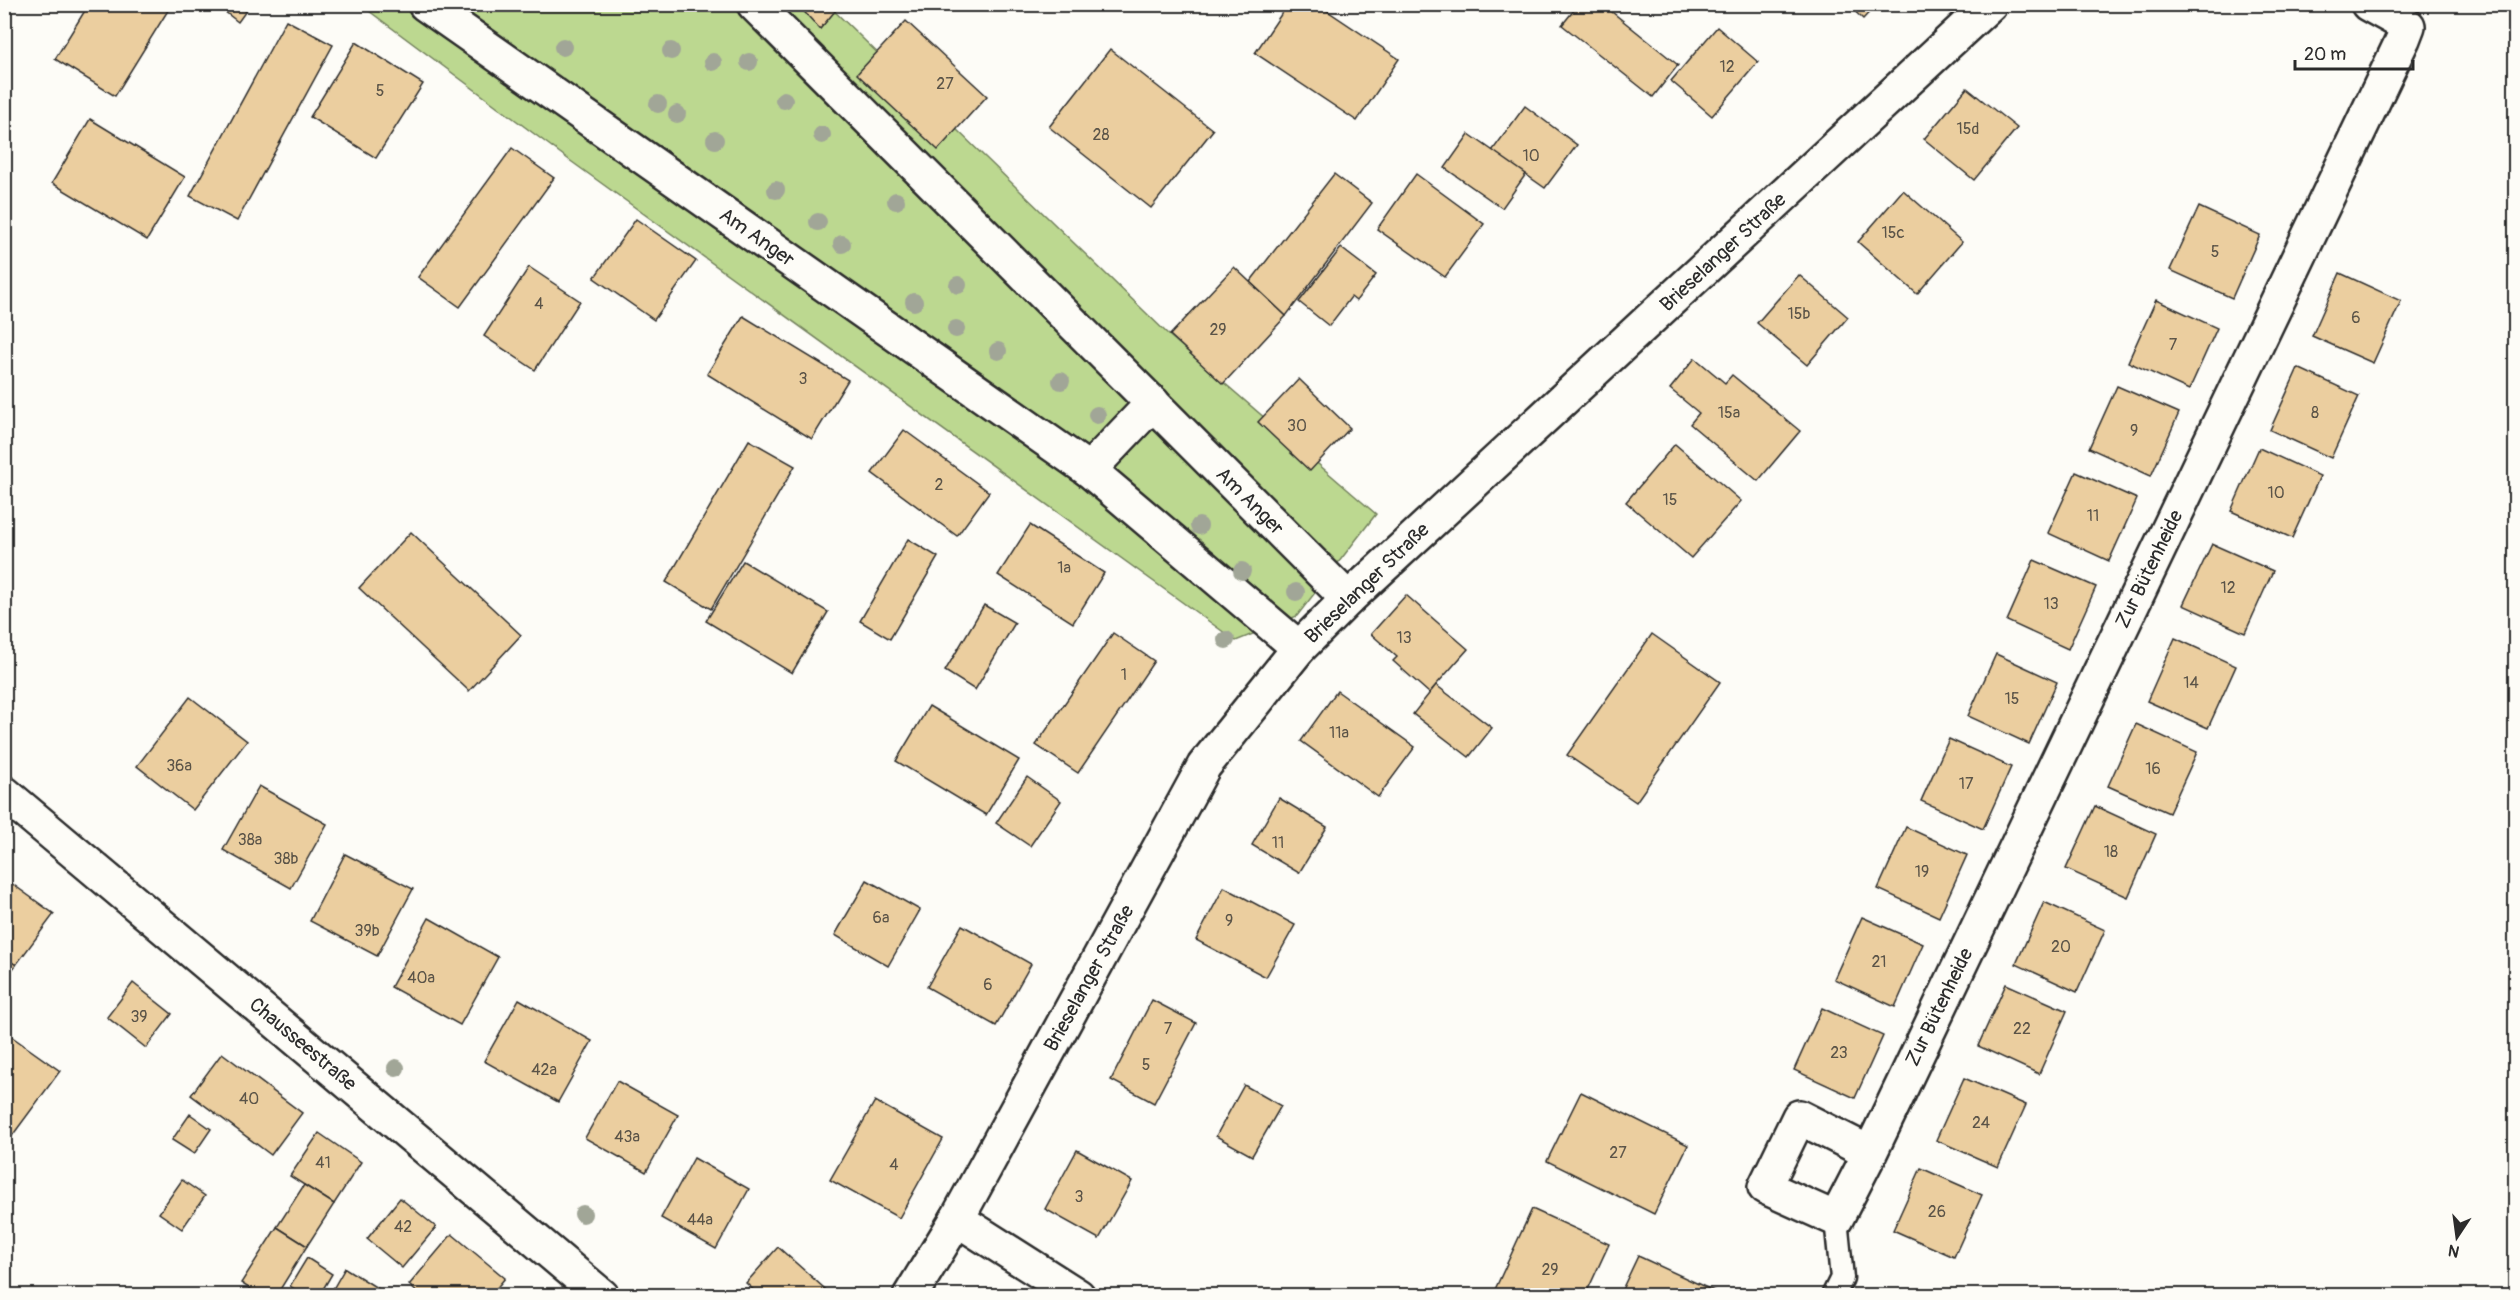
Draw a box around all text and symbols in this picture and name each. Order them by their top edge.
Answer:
scale bar [2295,33,2414,71]
text: 20 m [2304,43,2346,66]
house number: 12 [1719,57,1735,77]
house number: 27 [936,74,954,94]
house number: 5 [376,81,384,101]
house number: 15d [1957,119,1979,139]
house number: 28 [1092,125,1110,145]
house number: 10 [1522,146,1540,166]
street label: Brieselanger Straße [1655,187,1792,317]
street label: Am Anger [715,202,799,272]
house number: 15c [1881,223,1905,243]
house number: 5 [2211,242,2219,262]
house number: 4 [534,294,544,314]
house number: 15b [1788,304,1811,324]
house number: 6 [2351,308,2361,328]
house number: 29 [1209,320,1227,340]
house number: 7 [2169,335,2178,355]
house number: 3 [799,369,808,389]
house number: 15a [1718,403,1740,423]
house number: 8 [2311,403,2319,423]
house number: 30 [1287,416,1307,436]
house number: 9 [2130,421,2138,441]
street label: Am Anger [1211,462,1289,540]
house number: 2 [935,475,944,495]
house number: 10 [2267,483,2285,503]
house number: 15 [1663,490,1677,510]
house number: 11 [2087,506,2099,526]
street label: Zur Bütenheide [2110,506,2188,632]
street label: Brieselanger Straße [1299,517,1435,649]
house number: 1a [1057,558,1071,578]
house number: 12 [2220,578,2236,598]
house number: 13 [2043,594,2059,614]
house number: 13 [1396,628,1412,648]
house number: 1 [1121,665,1127,685]
house number: 14 [2183,673,2199,693]
house number: 15 [2005,689,2019,709]
house number: 11a [1329,723,1349,743]
house number: 36a [166,756,192,776]
house number: 16 [2145,759,2161,779]
house number: 17 [1959,774,1974,794]
house number: 38a [238,830,262,850]
house number: 11 [1272,833,1284,853]
house number: 18 [2104,842,2118,862]
house number: 38b [274,849,299,869]
house number: 19 [1915,862,1929,882]
street label: Brieselanger Straße [1038,900,1140,1056]
house number: 6a [873,908,889,928]
house number: 9 [1225,911,1233,931]
house number: 39b [354,921,380,941]
house number: 20 [2051,937,2071,957]
street label: Zur Bütenheide [1900,944,1978,1070]
house number: 21 [1871,952,1887,972]
house number: 40a [407,968,435,988]
house number: 6 [983,975,993,995]
street label: Chausseestraße [244,992,362,1096]
house number: 39 [130,1007,148,1027]
house number: 7 [1164,1019,1173,1039]
house number: 22 [2013,1019,2031,1039]
house number: 23 [1830,1043,1848,1063]
house number: 5 [1142,1055,1150,1075]
house number: 42a [531,1060,557,1080]
house number: 40 [239,1089,259,1109]
house number: 24 [1972,1113,1990,1133]
house number: 43a [614,1127,640,1147]
house number: 27 [1609,1143,1627,1163]
house number: 41 [315,1153,331,1173]
house number: 4 [889,1155,899,1175]
house number: 3 [1075,1187,1084,1207]
house number: 26 [1928,1202,1946,1222]
north arrow [2427,1207,2487,1267]
house number: 44a [687,1210,713,1230]
house number: 42 [394,1217,412,1237]
text: N [2446,1240,2461,1262]
house number: 29 [1541,1260,1559,1280]

